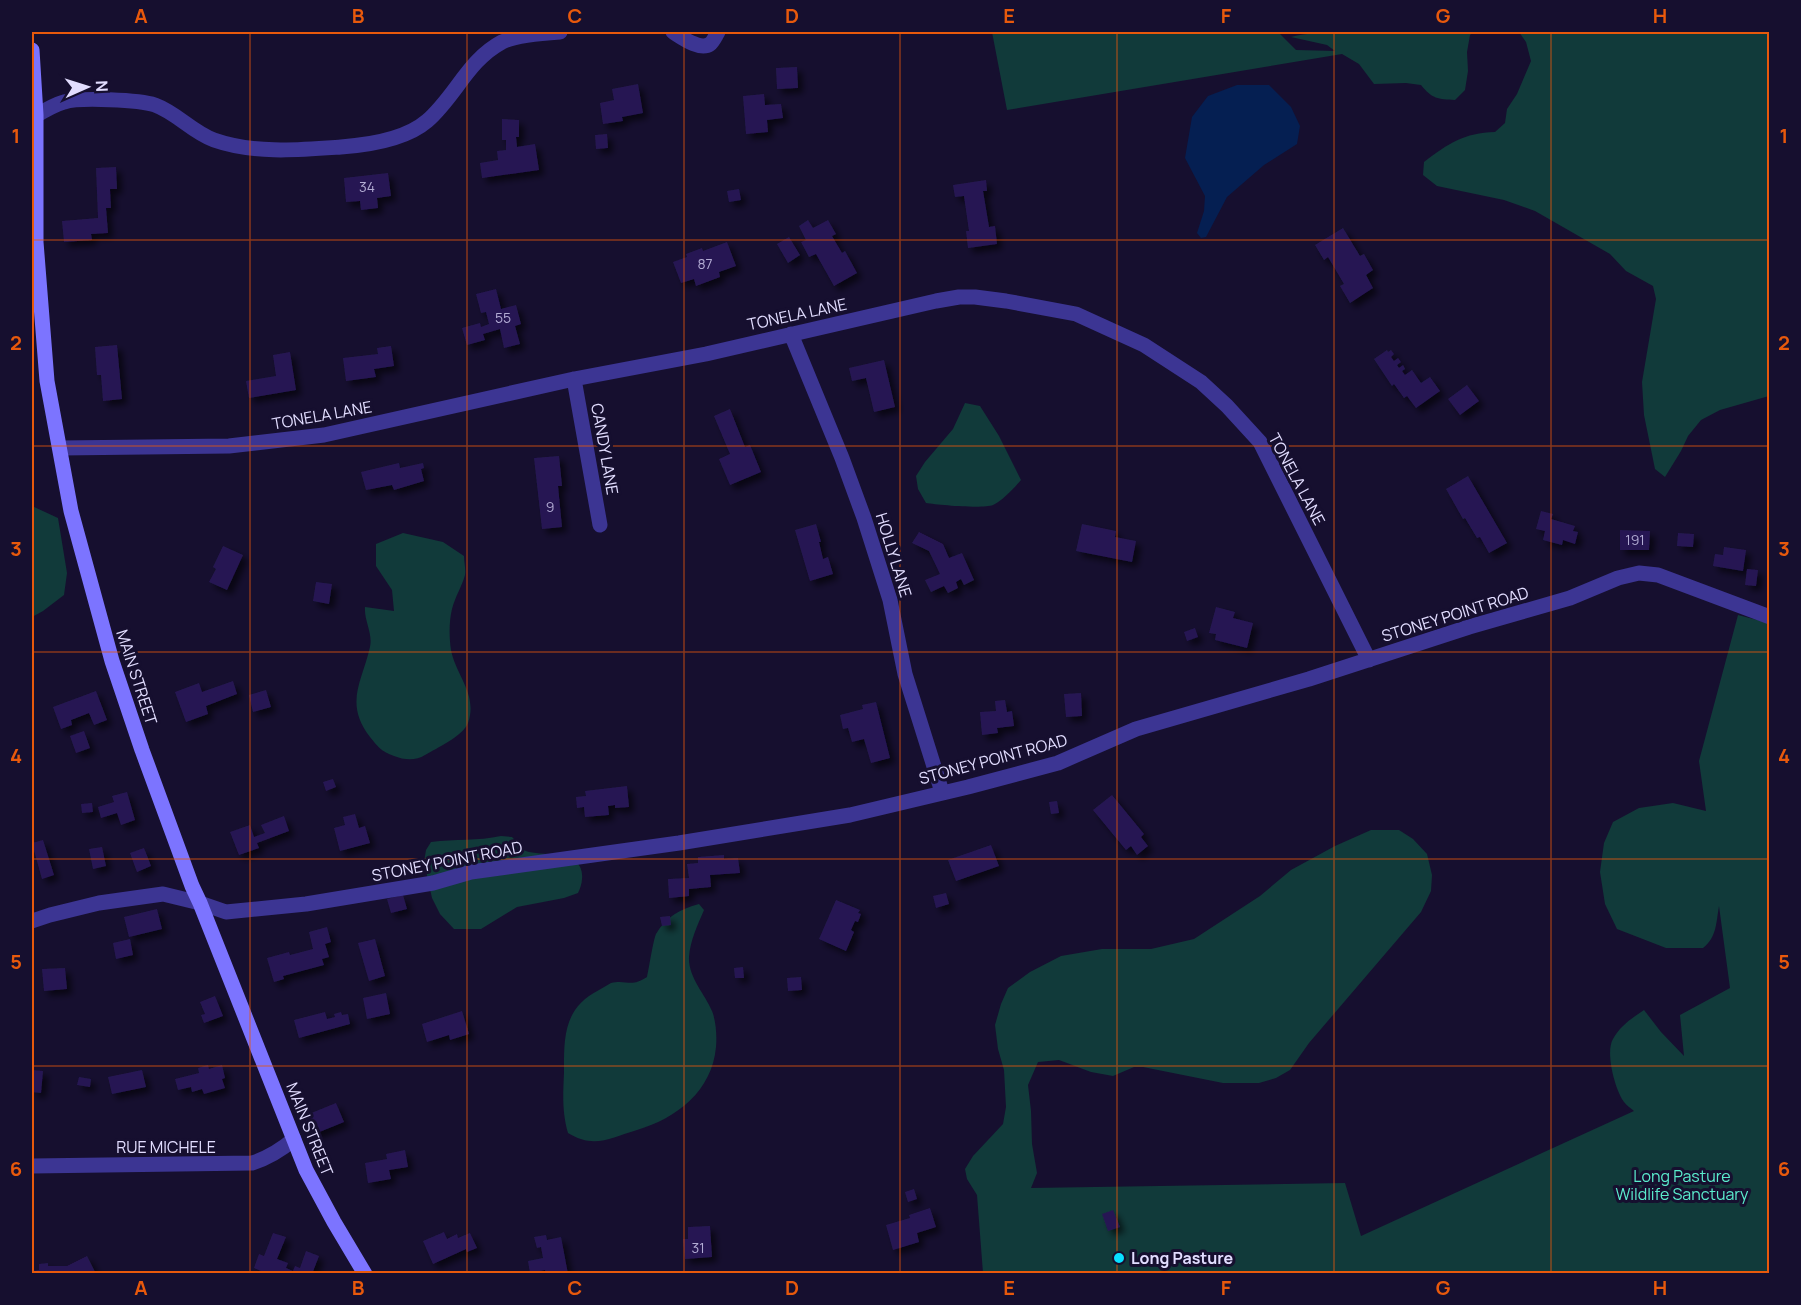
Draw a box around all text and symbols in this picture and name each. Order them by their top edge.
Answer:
text: A [134,2,148,29]
text: B [352,2,365,29]
text: C [568,2,582,29]
text: D [785,2,799,29]
text: E [1003,2,1015,29]
text: F [1221,2,1232,29]
text: G [1436,2,1451,29]
text: H [1653,2,1667,29]
north arrow [57,57,117,117]
text: N [91,80,113,93]
text: 1 [12,122,20,149]
text: 1 [1780,122,1788,149]
house number: 34 [359,177,375,196]
house number: 87 [697,254,713,273]
street label: TONELA LANE [745,293,849,335]
house number: 55 [495,308,511,327]
text: 2 [10,329,22,356]
text: 2 [1778,329,1790,356]
street label: TONELA LANE [270,395,374,435]
street label: CANDY LANE [586,402,624,496]
street label: TONELA LANE [1264,429,1330,529]
house number: 9 [546,497,554,516]
street label: HOLLY LANE [871,510,917,600]
house number: 191 [1625,530,1645,549]
text: 3 [10,535,22,562]
text: 3 [1778,535,1790,562]
street label: STONEY POINT ROAD [1379,581,1532,647]
street label: MAIN STREET [111,627,163,728]
street label: STONEY POINT ROAD [916,729,1070,789]
text: 4 [10,742,22,769]
text: 4 [1778,742,1790,769]
street label: STONEY POINT ROAD [370,836,524,886]
text: 5 [10,948,22,975]
text: 5 [1778,948,1790,975]
street label: MAIN STREET [281,1079,339,1179]
street label: RUE MICHELE [116,1136,216,1158]
text: 6 [10,1155,22,1182]
text: 6 [1778,1155,1790,1182]
park label: Long Pasture Wildlife Sanctuary [1616,1165,1749,1205]
house number: 31 [691,1238,705,1257]
place label: Long Pasture [1131,1247,1234,1269]
marker: Long Pasture [1112,1251,1126,1265]
text: A [134,1274,148,1301]
text: B [352,1274,365,1301]
text: C [568,1274,582,1301]
text: D [785,1274,799,1301]
text: E [1003,1274,1015,1301]
text: F [1221,1274,1232,1301]
text: G [1436,1274,1451,1301]
text: H [1653,1274,1667,1301]

